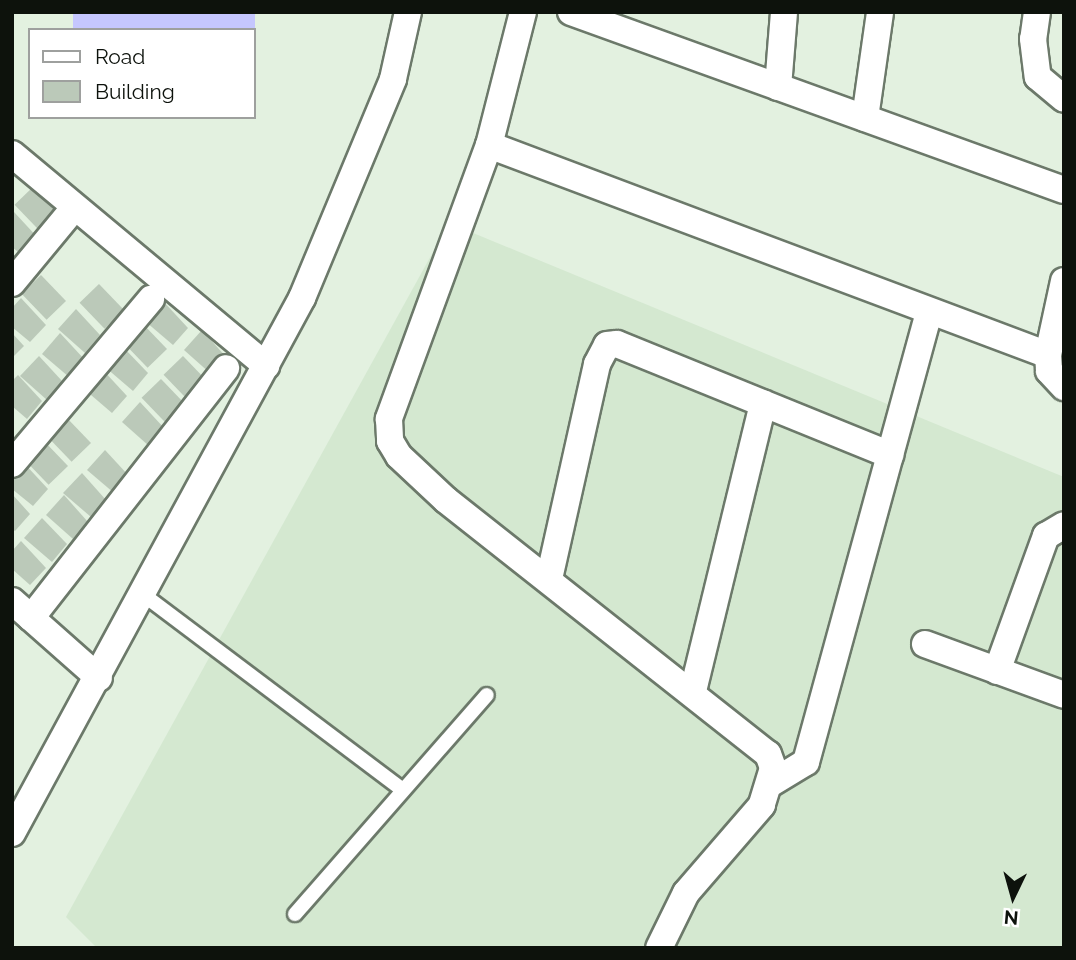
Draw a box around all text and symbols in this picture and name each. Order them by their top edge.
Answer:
legend [28,28,256,119]
text: Road [95,44,145,69]
text: Building [95,79,175,104]
north arrow [978,862,1048,932]
text: N [1003,906,1019,930]

